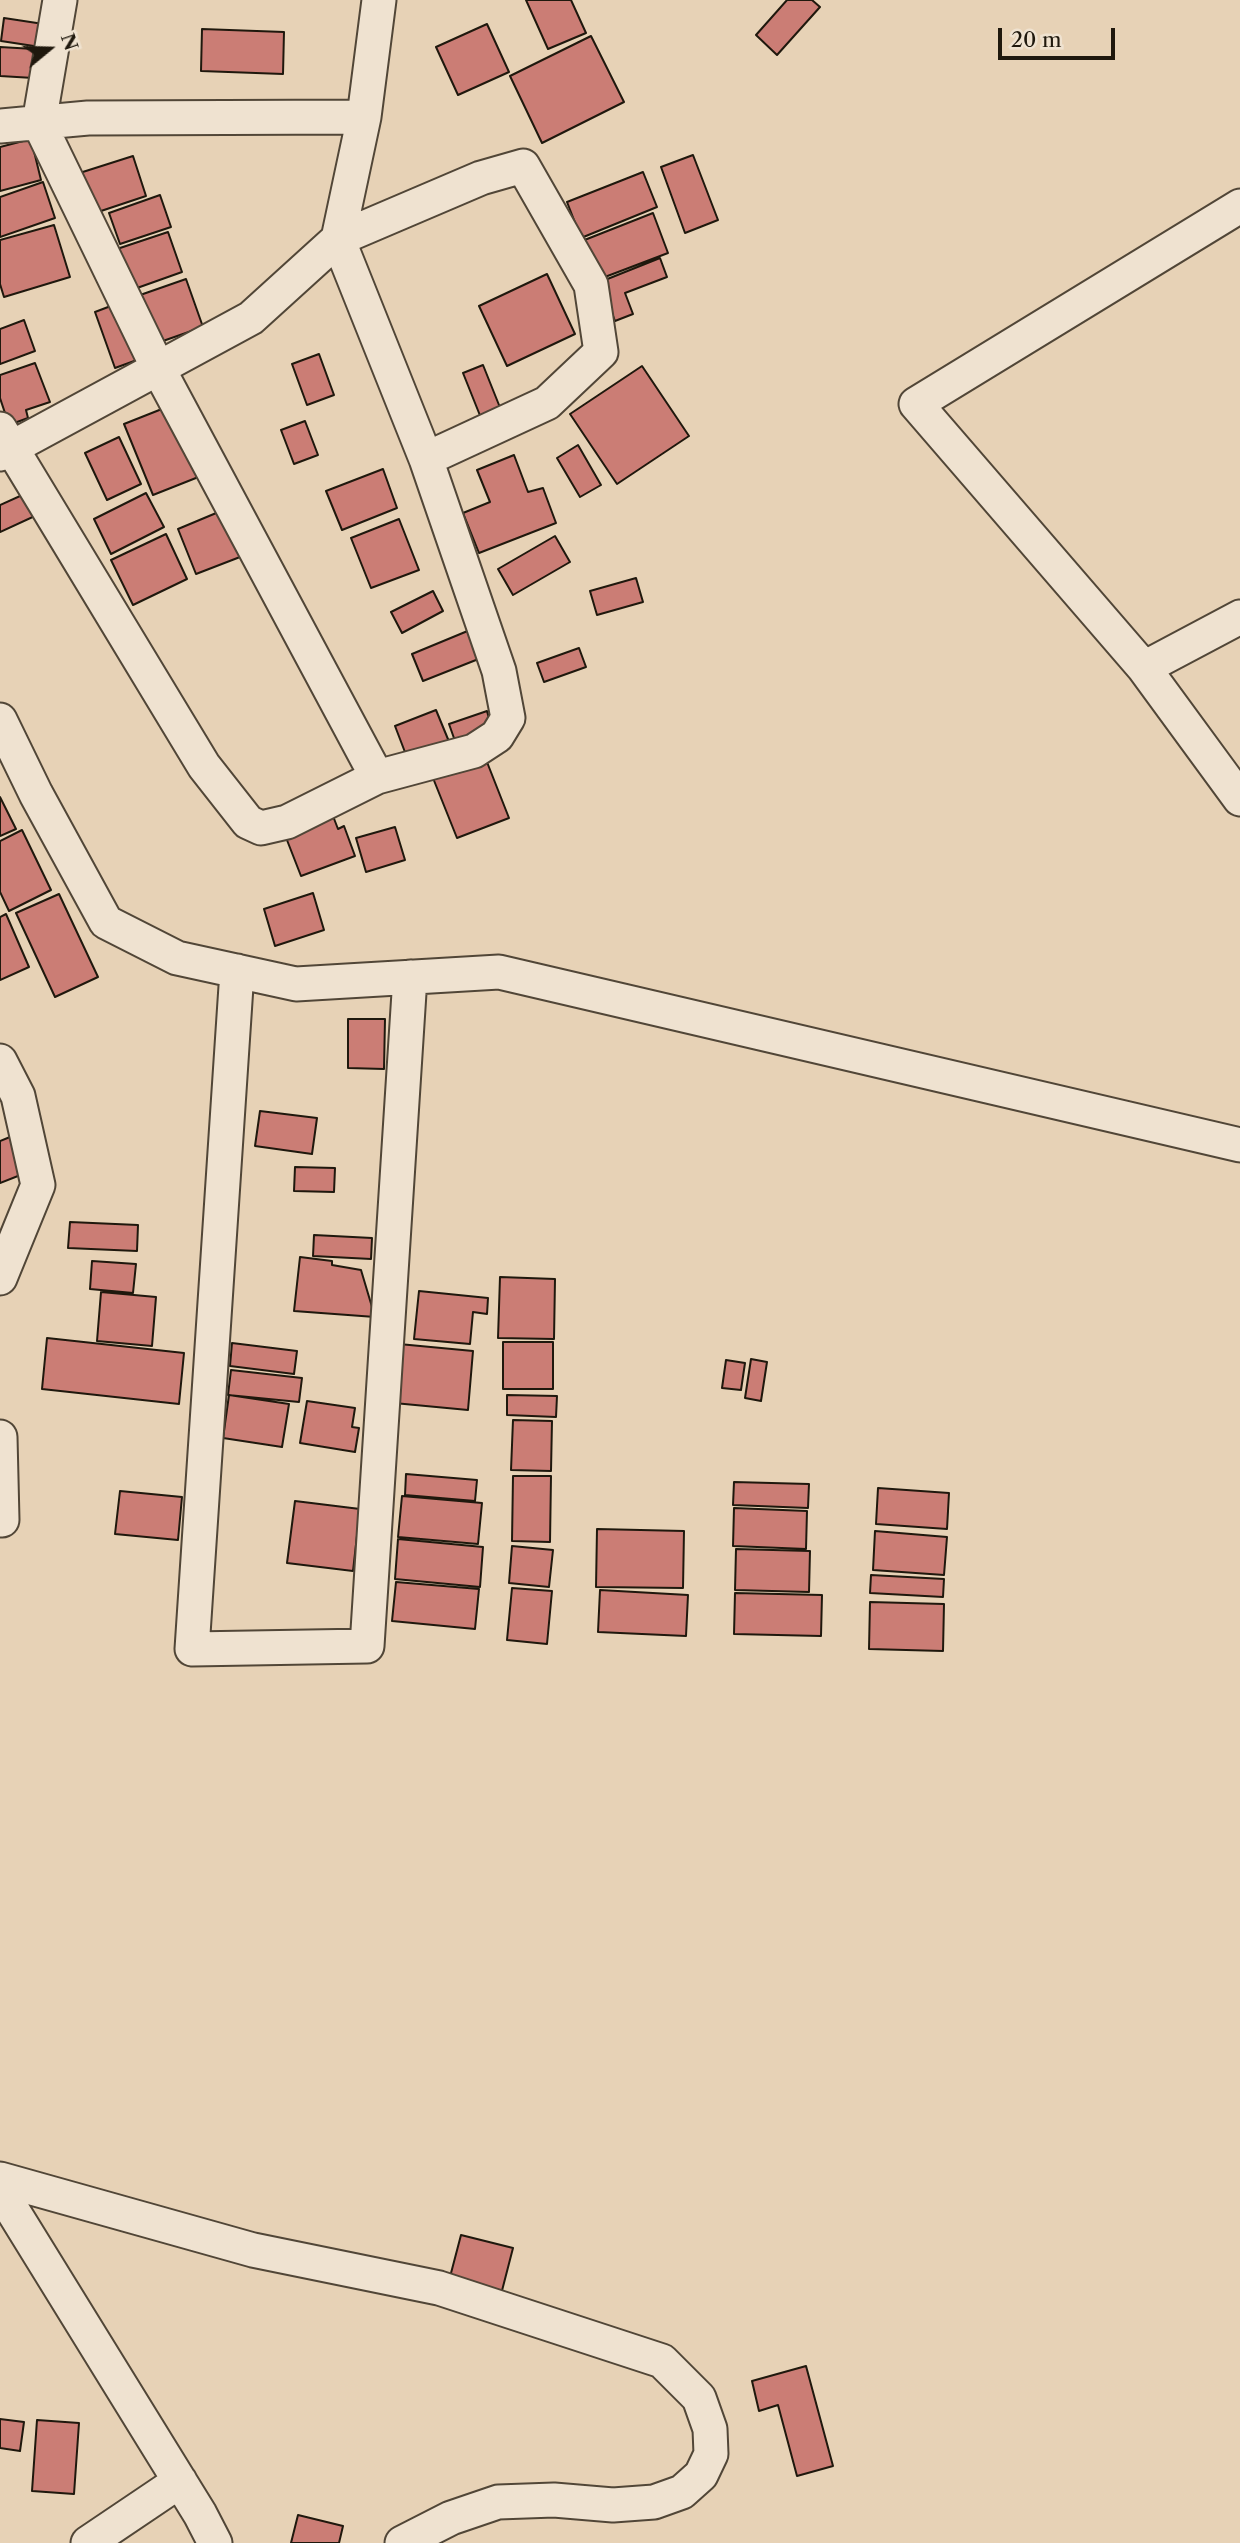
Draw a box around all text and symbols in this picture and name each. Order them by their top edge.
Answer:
north arrow [14,14,84,84]
scale bar [1002,14,1119,58]
text: 20 m [1011,27,1062,52]
text: N [56,30,83,54]

